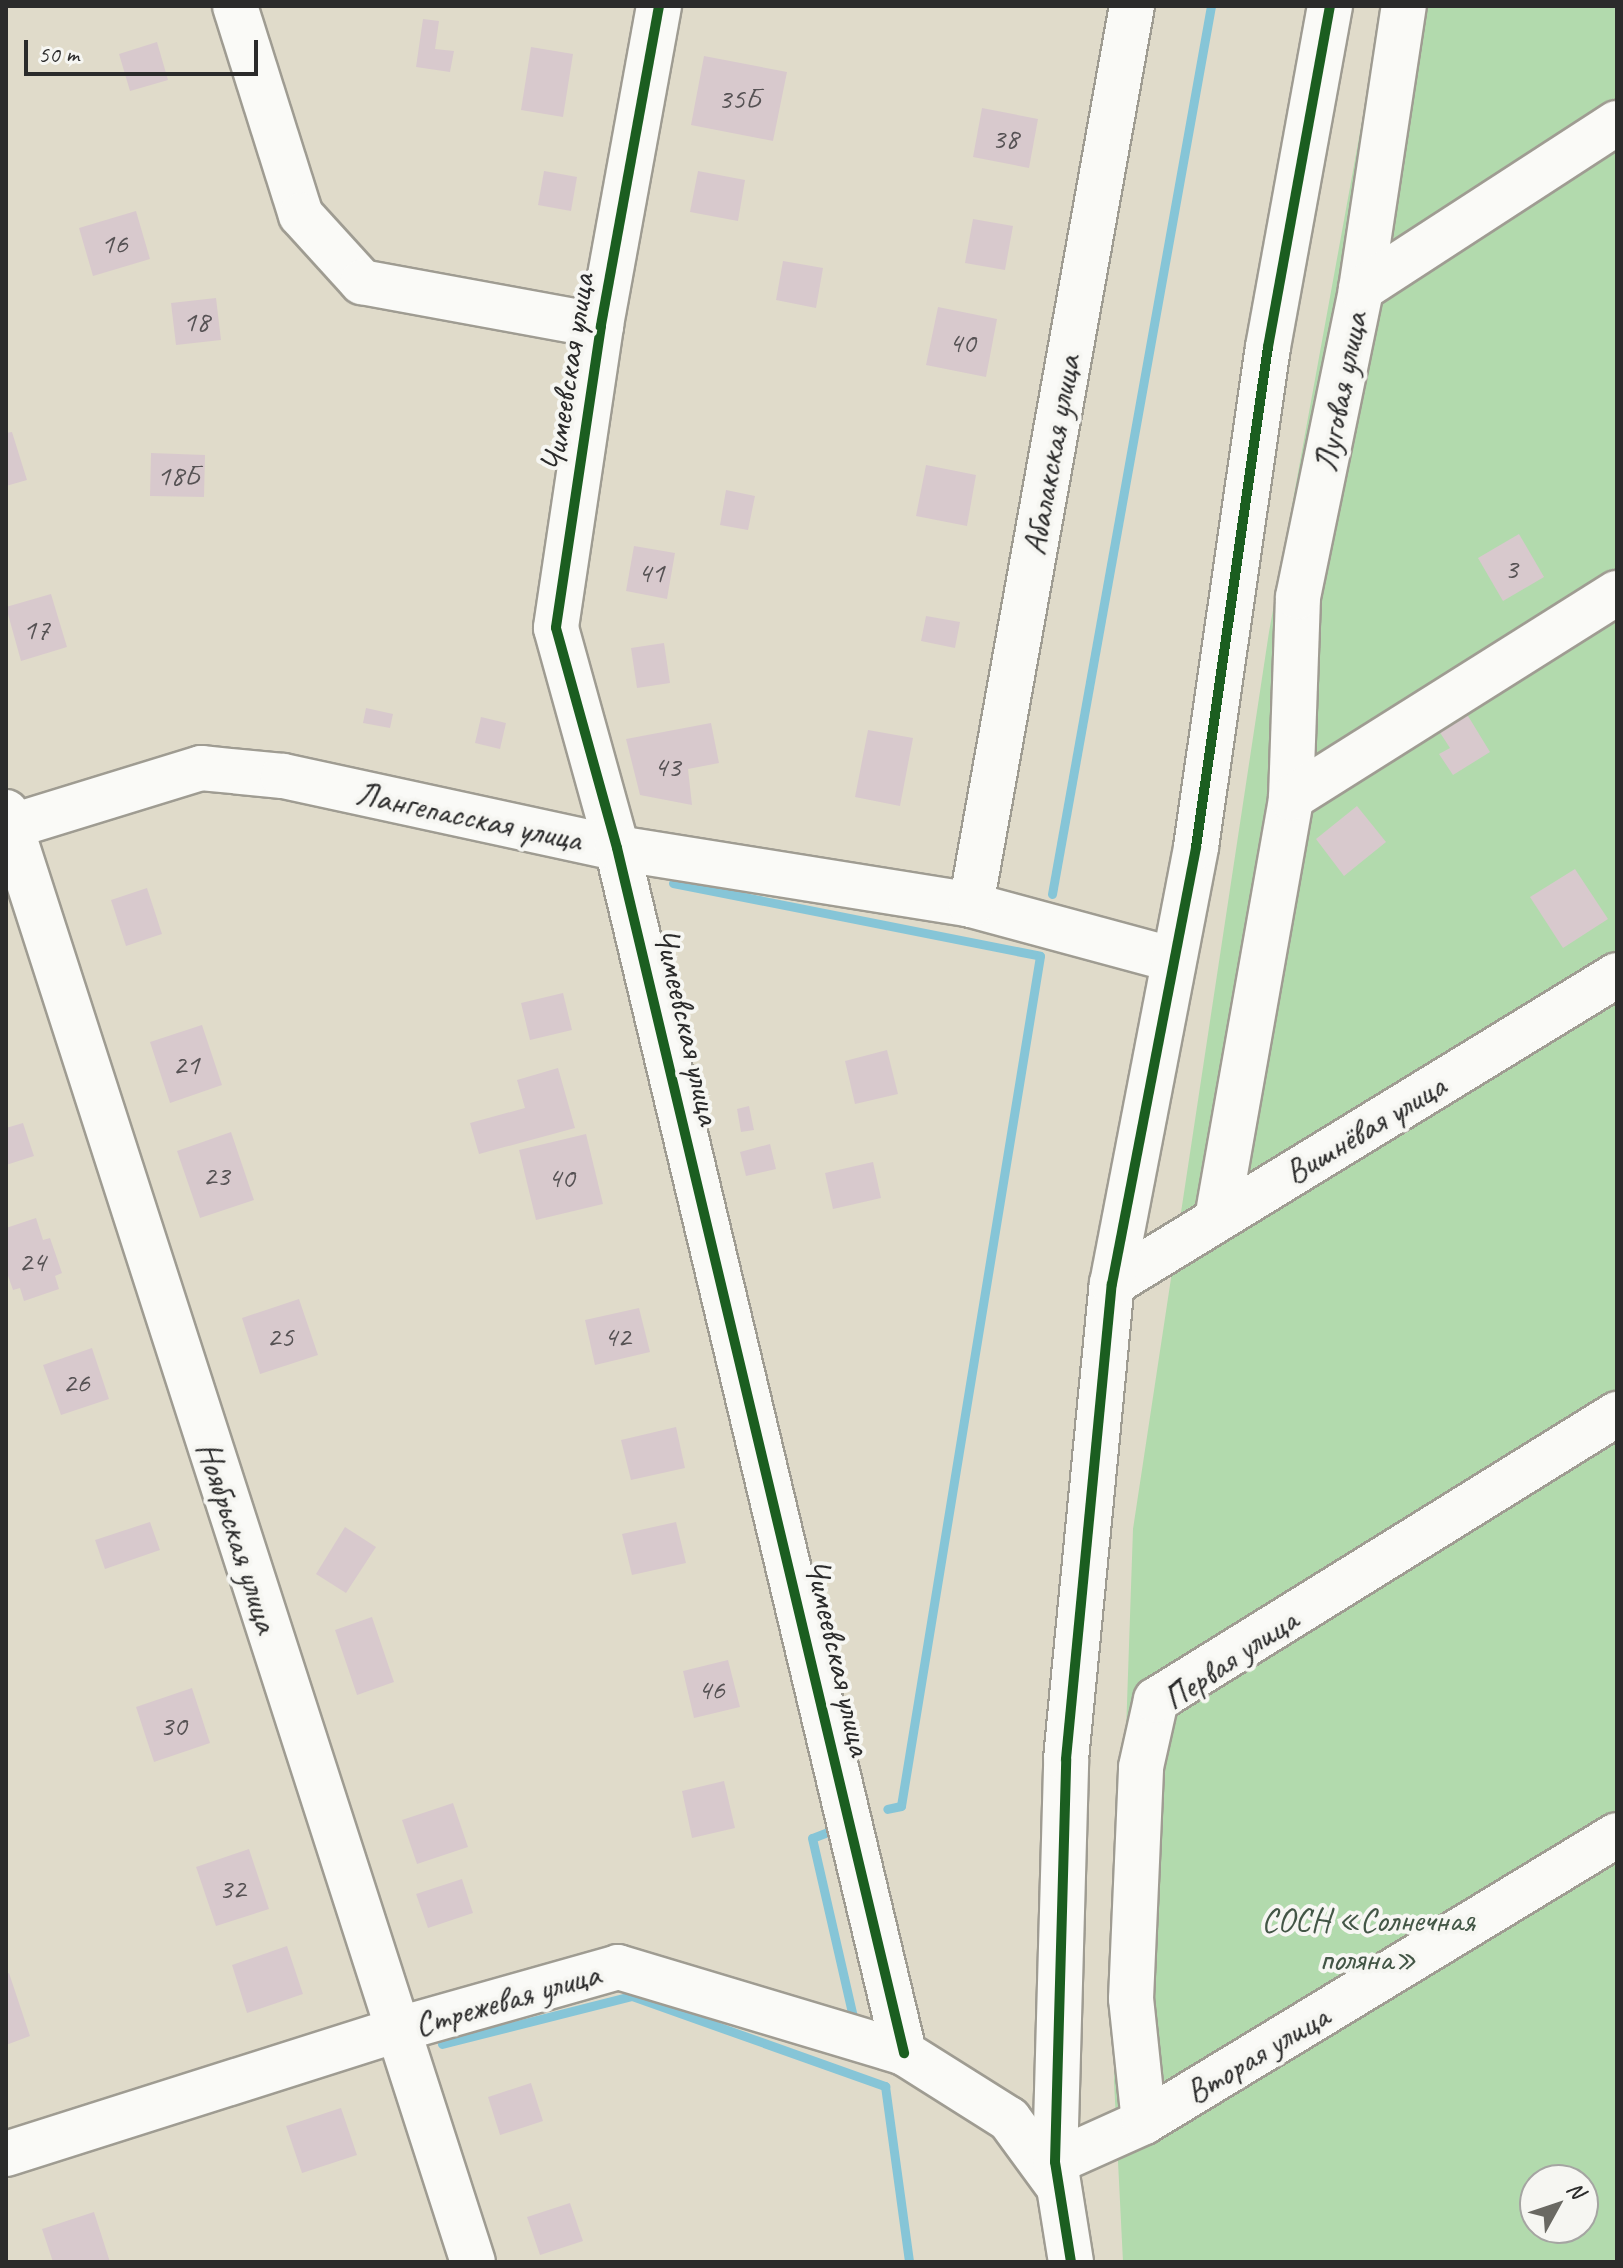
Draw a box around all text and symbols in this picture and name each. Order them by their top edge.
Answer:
scale bar [28,24,262,74]
text: 50 m [38,39,79,69]
house number: 35Б [718,80,760,116]
house number: 38 [992,120,1018,156]
house number: 16 [101,225,127,261]
street label: Чимеевская улица [531,269,603,477]
house number: 18 [183,303,209,339]
street label: Луговая улица [1304,308,1376,476]
house number: 40 [949,324,975,360]
street label: Абалакская улица [1013,351,1089,559]
house number: 18Б [157,457,199,493]
house number: 3 [1504,550,1518,586]
house number: 41 [638,554,664,590]
house number: 17 [23,611,49,647]
house number: 43 [654,748,680,784]
street label: Лангепасская улица [351,772,587,860]
street label: Чимеевская улица [645,922,731,1130]
house number: 21 [173,1046,199,1082]
street label: Вишнёвая улица [1276,1064,1454,1194]
house number: 23 [203,1157,229,1193]
house number: 40 [548,1159,574,1195]
house number: 24 [19,1243,45,1279]
house number: 25 [267,1318,293,1354]
house number: 42 [604,1318,630,1354]
house number: 26 [63,1364,89,1400]
street label: Ноябрьская улица [188,1436,288,1638]
street label: Чимеевская улица [796,1553,882,1761]
street label: Первая улица [1155,1599,1305,1719]
house number: 46 [698,1671,724,1707]
house number: 30 [160,1707,186,1743]
house number: 32 [219,1870,245,1906]
park label: СОСН «Солнечная поляна» [1261,1899,1475,1978]
street label: Стрежевая улица [408,1953,606,2045]
street label: Вторая улица [1178,1995,1336,2113]
north arrow [1519,2164,1599,2244]
text: N [1561,2176,1591,2204]

